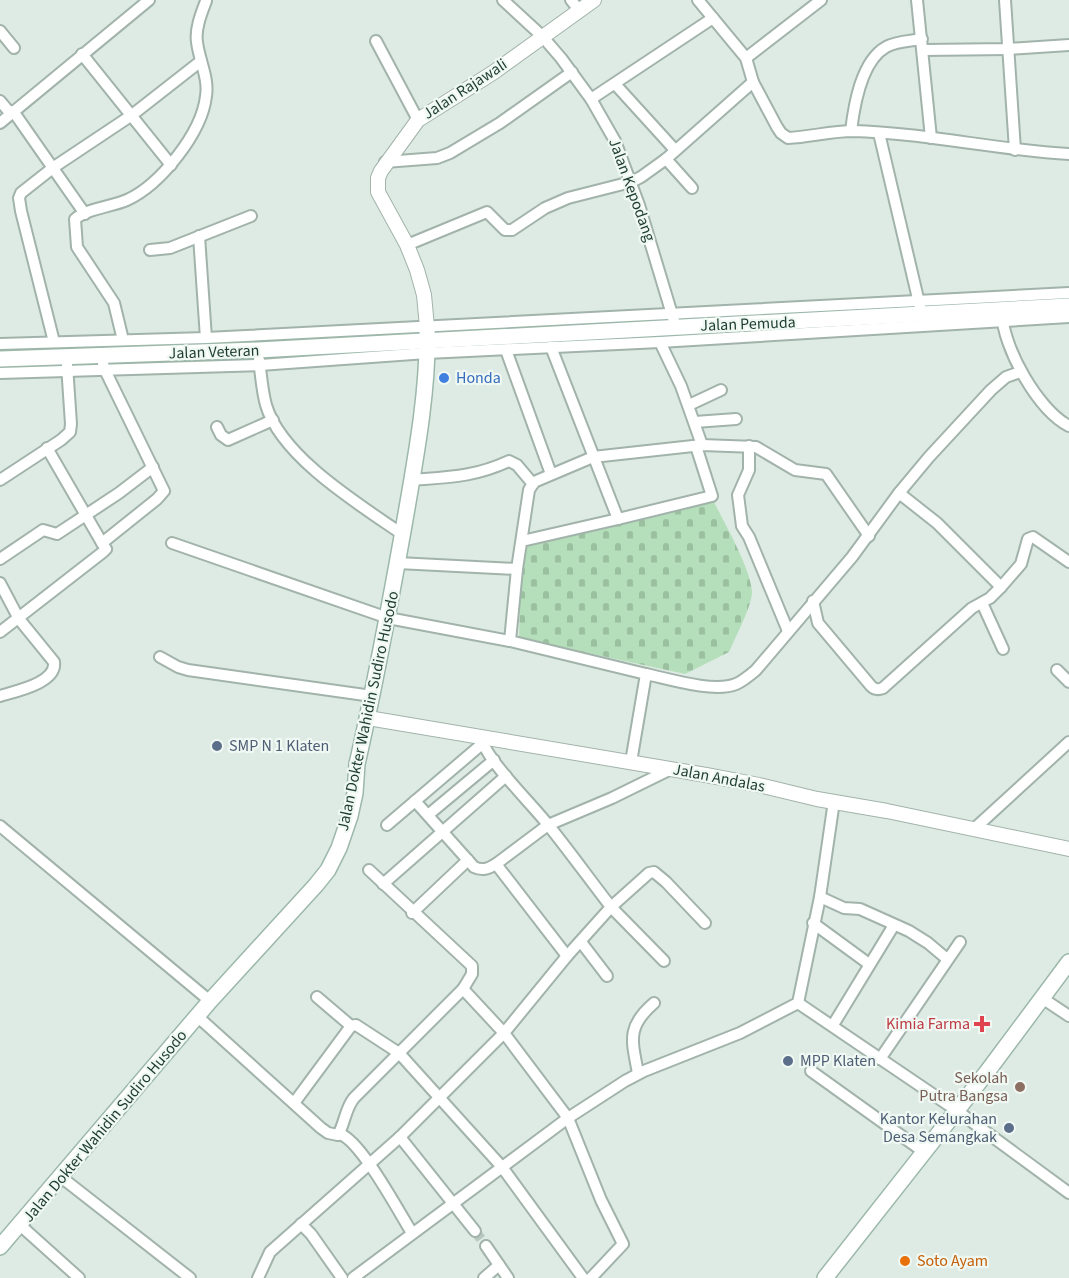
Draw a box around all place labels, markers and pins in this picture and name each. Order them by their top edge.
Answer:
place label: Honda [456,367,501,389]
marker: Honda [437,371,451,385]
place label: SMP N 1 Klaten [229,735,329,757]
marker: SMP N 1 Klaten [210,739,224,753]
place label: Kimia Farma [886,1013,970,1035]
marker: Kimia Farma [975,1017,989,1031]
place label: MPP Klaten [800,1050,876,1072]
marker: MPP Klaten [781,1054,795,1068]
place label: Sekolah Putra Bangsa [919,1067,1008,1107]
marker: Sekolah Putra Bangsa [1013,1080,1027,1094]
place label: Kantor Kelurahan Desa Semangkak [880,1108,997,1148]
marker: Kantor Kelurahan Desa Semangkak [1002,1121,1016,1135]
place label: Soto Ayam [917,1250,988,1272]
marker: Soto Ayam [898,1254,912,1268]

